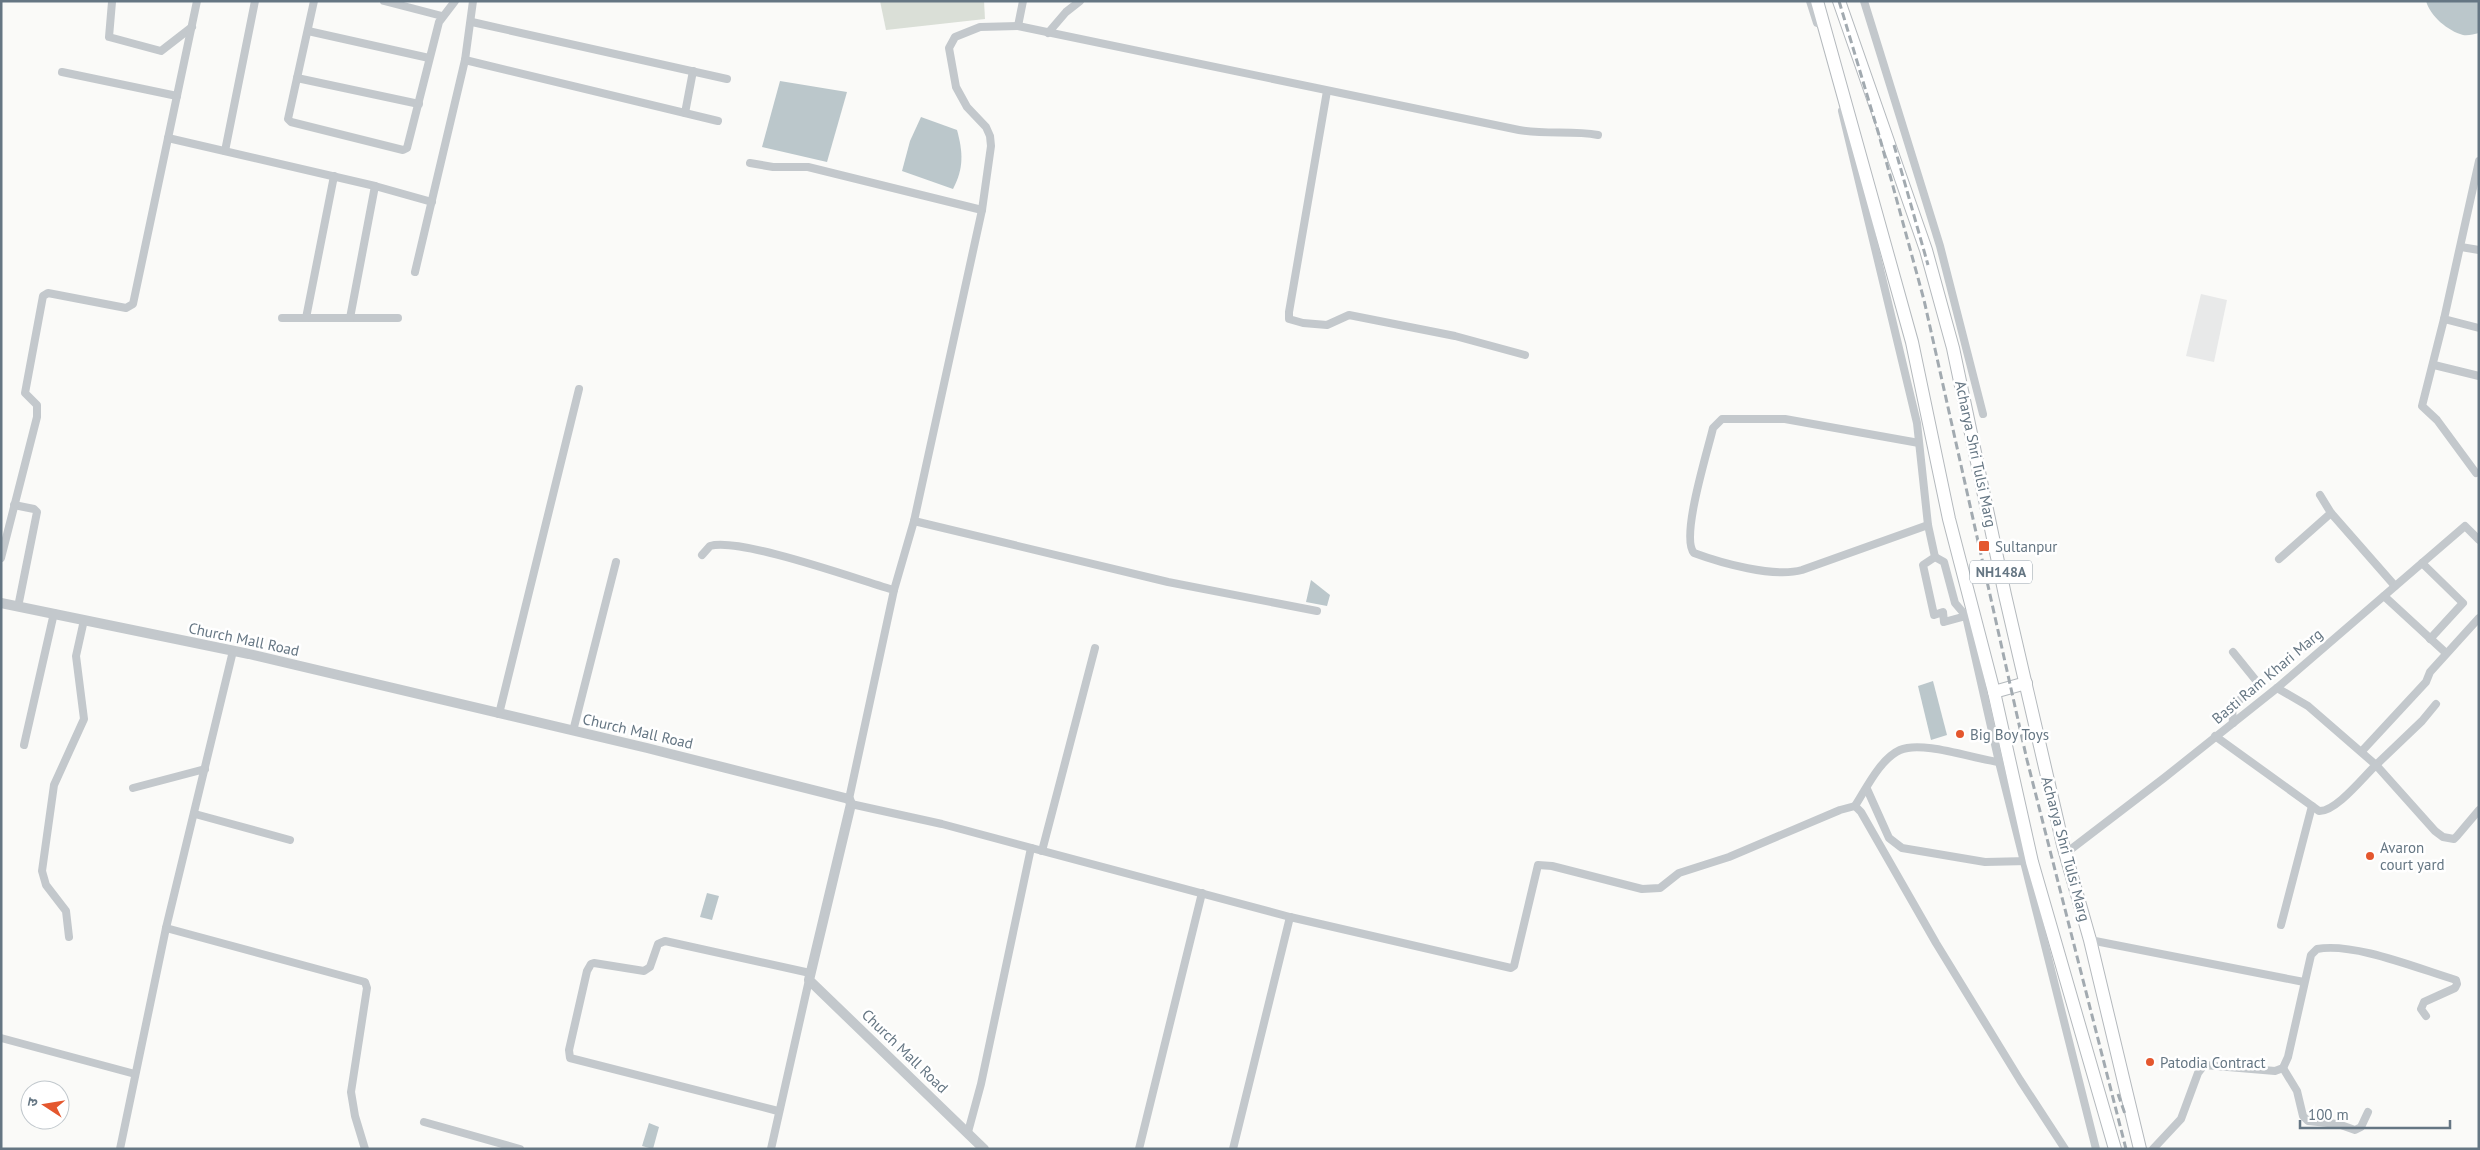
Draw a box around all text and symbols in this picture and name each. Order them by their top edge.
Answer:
street label: Acharya Shri Tulsi Marg [1951,379,2001,529]
place label: Sultanpur [1995,537,2057,556]
marker: Sultanpur [1977,539,1991,553]
road number: NH148A [1970,560,2032,584]
street label: Church Mall Road [187,618,301,660]
street label: Basti Ram Khari Marg [2208,624,2326,728]
street label: Church Mall Road [581,709,695,753]
place label: Big Boy Toys [1970,725,2049,744]
marker: Big Boy Toys [1954,728,1966,740]
street label: Acharya Shri Tulsi Marg [2037,774,2095,924]
place label: Avaron court yard [2380,838,2445,874]
marker: Avaron court yard [2364,850,2376,862]
street label: Church Mall Road [858,1005,952,1097]
place label: Patodia Contract [2160,1053,2266,1072]
marker: Patodia Contract [2144,1056,2156,1068]
north arrow [20,1080,70,1130]
text: उ [23,1096,42,1108]
scale bar [2300,1098,2450,1130]
text: 100 m [2308,1105,2349,1124]

